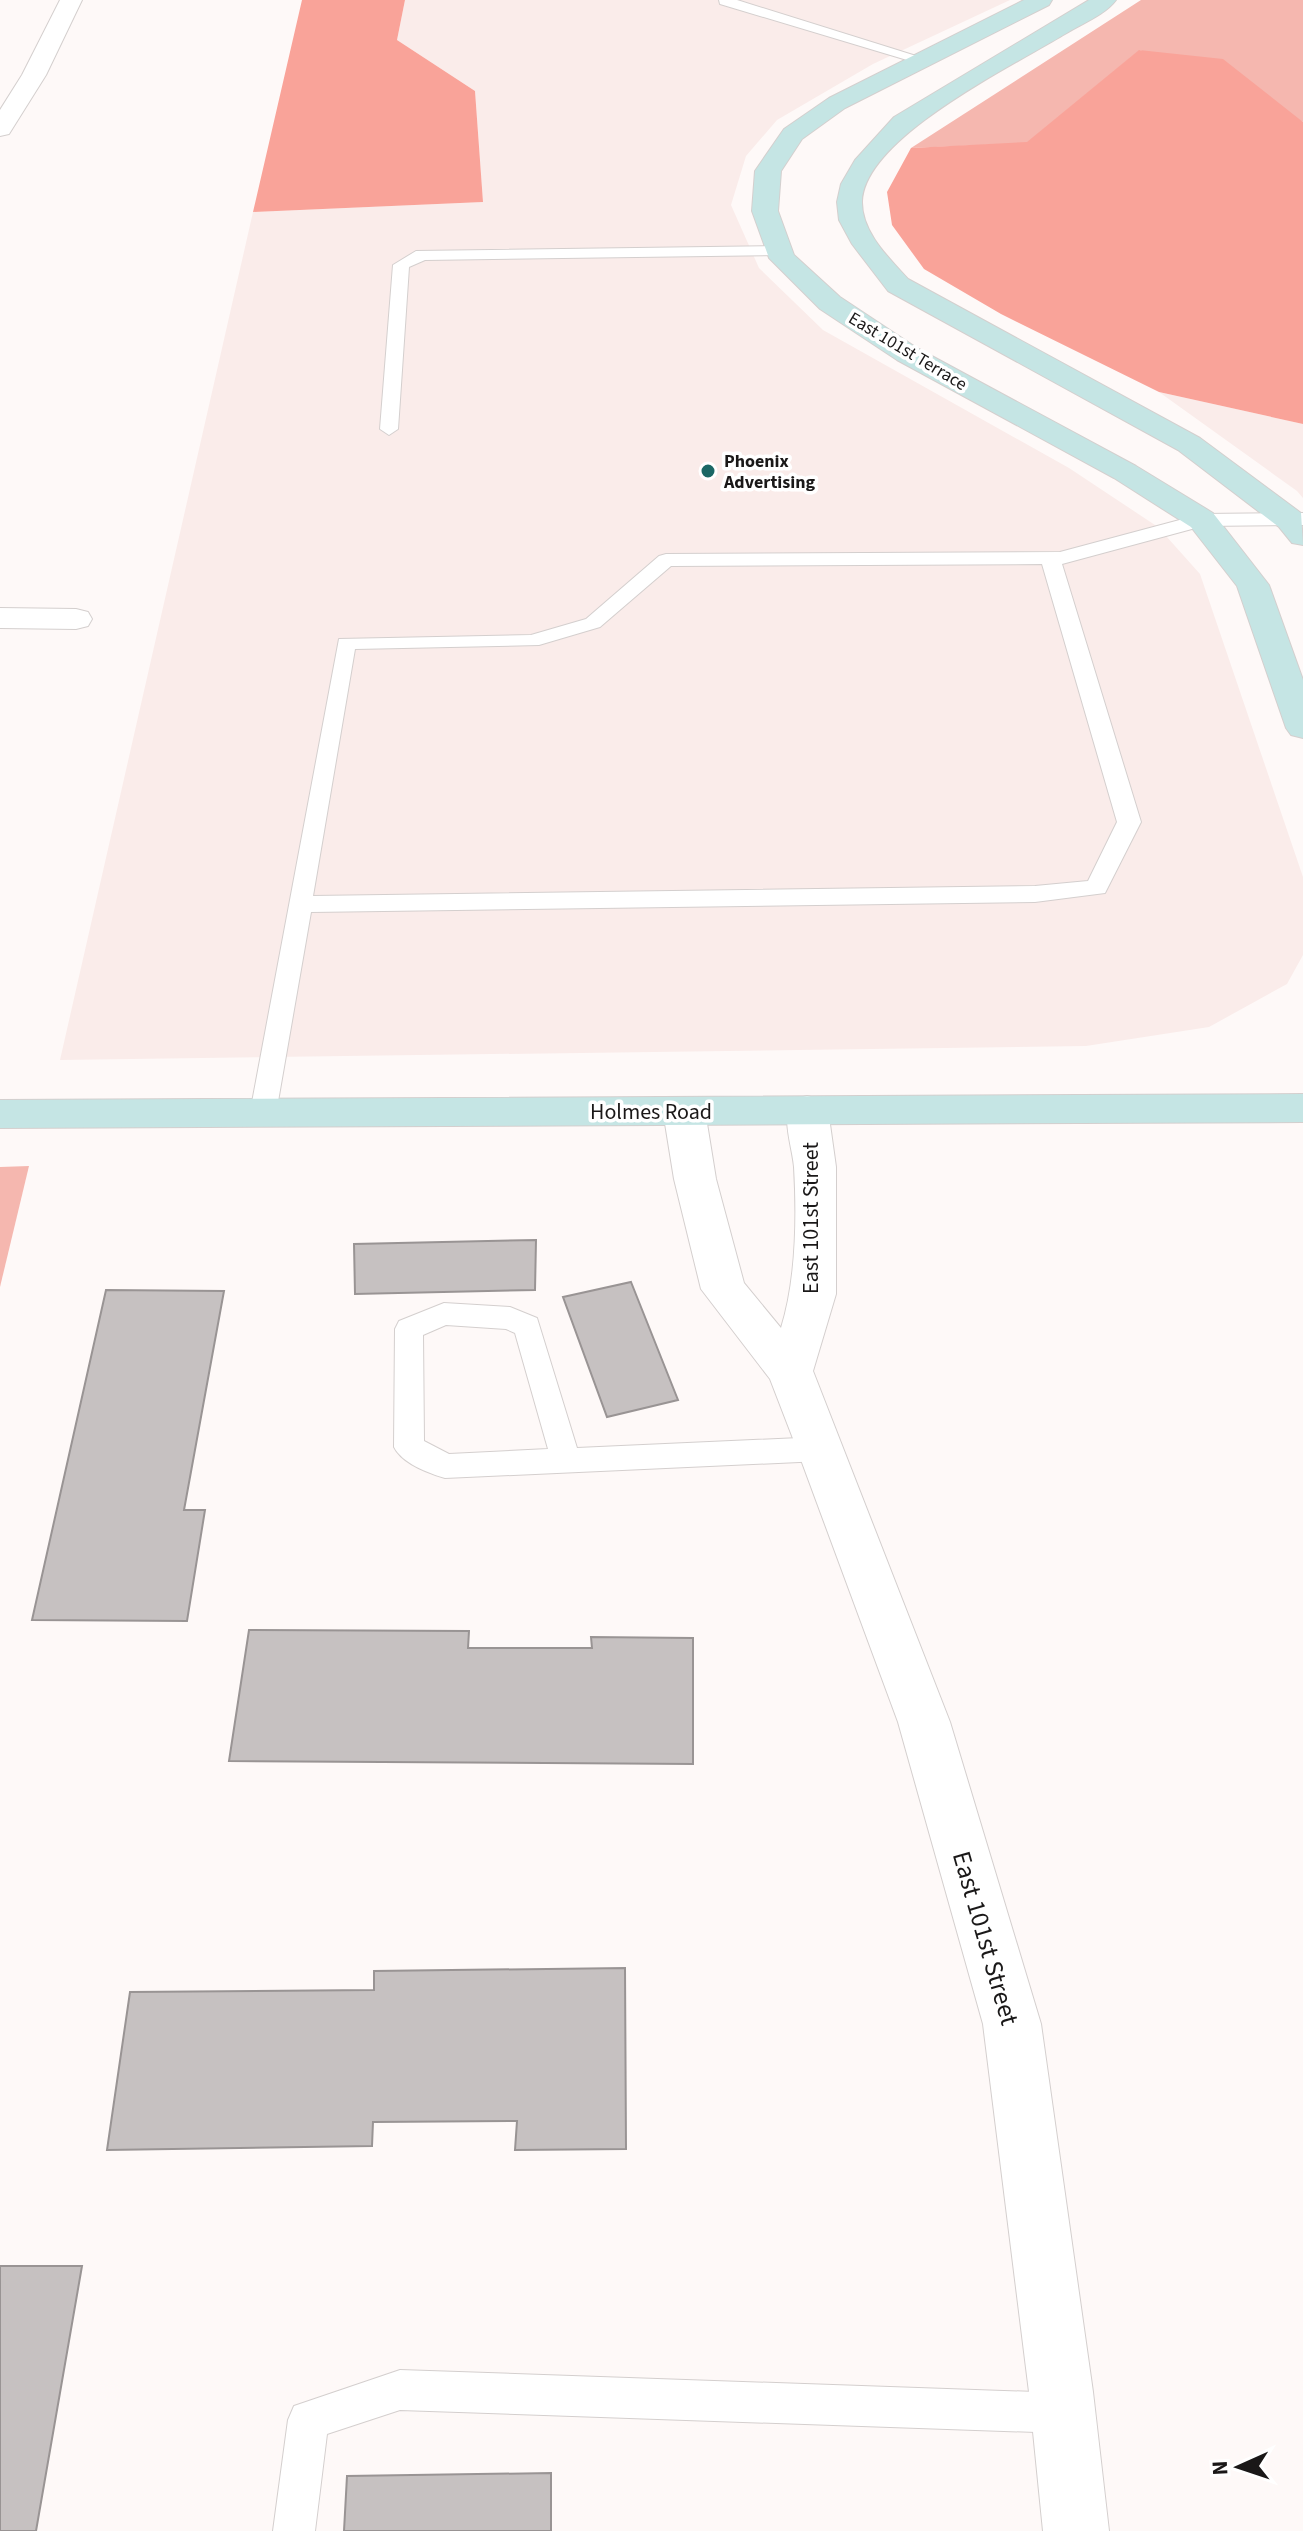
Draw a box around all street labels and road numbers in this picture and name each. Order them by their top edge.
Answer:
street label: East 101st Terrace [844,306,972,397]
street label: Holmes Road [590,1096,712,1128]
street label: East 101st Street [795,1142,827,1294]
street label: East 101st Street [943,1847,1028,2030]

